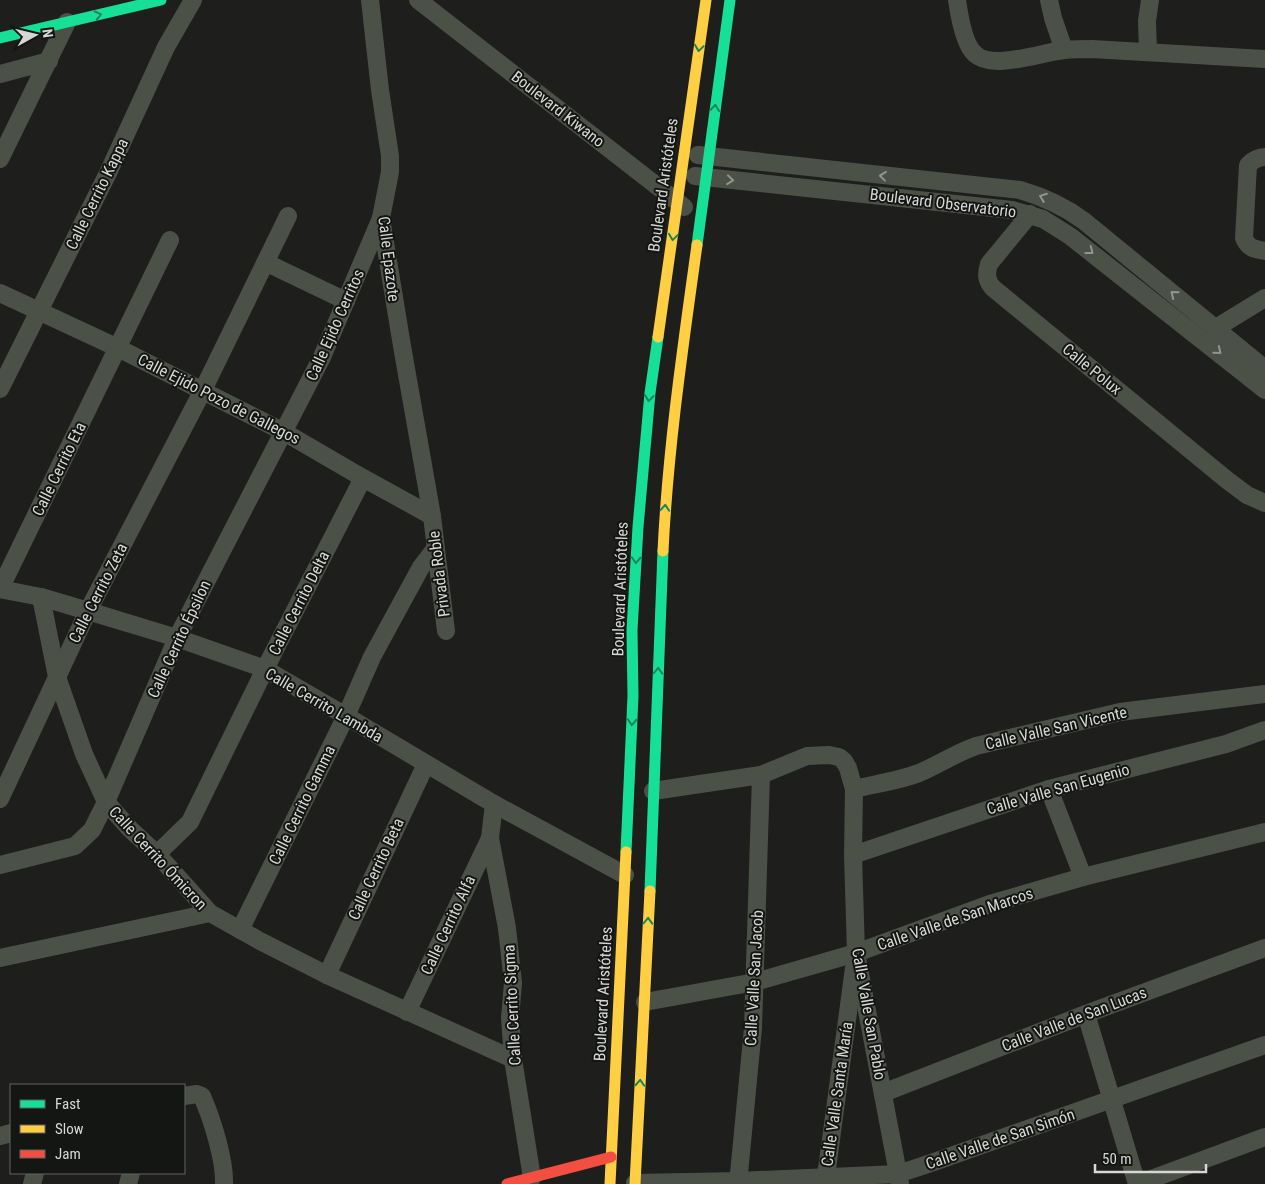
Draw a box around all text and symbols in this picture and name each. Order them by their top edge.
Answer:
north arrow [10,10,60,60]
one-way arrow [94,10,103,21]
text: N [39,28,56,39]
one-way arrow [694,45,705,53]
street label: Boulevard Kiwano [508,67,608,151]
one-way arrow [709,104,720,112]
street label: Boulevard Aristóteles [644,117,682,253]
street label: Calle Cerrito Kappa [62,135,132,253]
one-way arrow [879,171,887,182]
one-way arrow [727,174,735,185]
street label: Boulevard Observatorio [869,185,1017,221]
one-way arrow [1040,193,1048,203]
street label: Calle Epazote [374,215,404,303]
one-way arrow [668,232,678,241]
one-way arrow [1084,245,1094,254]
street label: Calle Ejido Cerritos [302,266,368,384]
one-way arrow [1170,290,1179,299]
street label: Calle Polux [1059,339,1125,399]
one-way arrow [1212,346,1221,355]
street label: Calle Ejido Pozo de Gallegos [135,350,303,448]
one-way arrow [644,394,655,402]
street label: Calle Cerrito Eta [28,419,90,519]
one-way arrow [660,504,671,512]
street label: Boulevard Aristóteles [608,521,632,657]
street label: Privada Roble [424,530,454,618]
street label: Calle Cerrito Zeta [65,540,131,646]
street label: Calle Cerrito Delta [265,548,333,658]
one-way arrow [631,556,642,564]
street label: Calle Cerrito Épsilon [143,577,215,701]
street label: Calle Cerrito Lambda [262,664,386,746]
one-way arrow [652,667,663,675]
street label: Calle Valle San Vicente [983,702,1129,754]
one-way arrow [627,718,637,726]
street label: Calle Cerrito Gamma [265,742,339,868]
street label: Calle Valle San Eugenio [984,759,1132,819]
street label: Calle Cerrito Ómicron [105,802,212,914]
street label: Calle Cerrito Beta [344,815,408,923]
street label: Calle Cerrito Alfa [417,872,479,978]
street label: Calle Valle de San Marcos [875,883,1035,955]
street label: Calle Valle San Jacob [741,909,767,1046]
one-way arrow [642,916,653,924]
street label: Boulevard Aristóteles [590,926,616,1062]
street label: Calle Cerrito Sigma [499,944,525,1066]
street label: Calle Valle San Pablo [848,947,890,1081]
street label: Calle Valle de San Lucas [999,983,1149,1055]
street label: Calle Valle Santa María [817,1020,857,1168]
one-way arrow [635,1079,646,1087]
legend [10,1084,185,1174]
text: Fast [55,1095,80,1113]
street label: Calle Valle de San Simón [923,1105,1077,1173]
text: Slow [55,1120,84,1138]
scale bar [1095,1142,1206,1174]
text: Jam [55,1145,81,1163]
text: 50 m [1102,1150,1132,1168]

